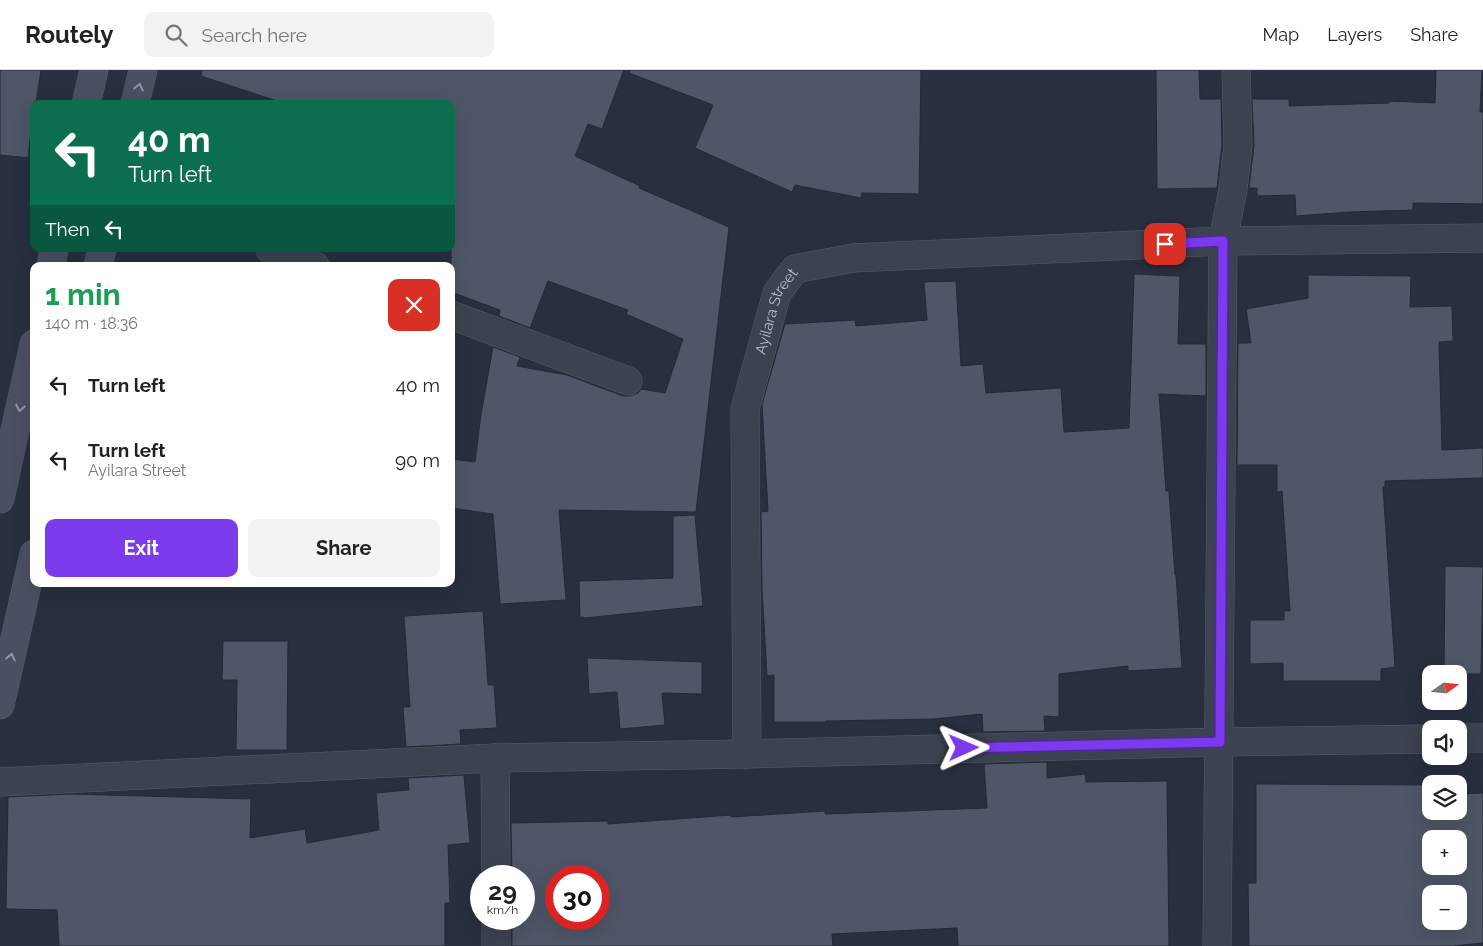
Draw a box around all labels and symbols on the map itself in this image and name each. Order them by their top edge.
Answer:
one-way arrow [133,82,144,91]
pin [1144,223,1186,265]
street label: Ayilara Street [751,265,801,357]
one-way arrow [15,404,26,413]
one-way arrow [5,653,16,662]
north arrow [1422,665,1468,710]
position arrow [937,721,989,773]
speed limit sign: 30 [545,865,610,930]

